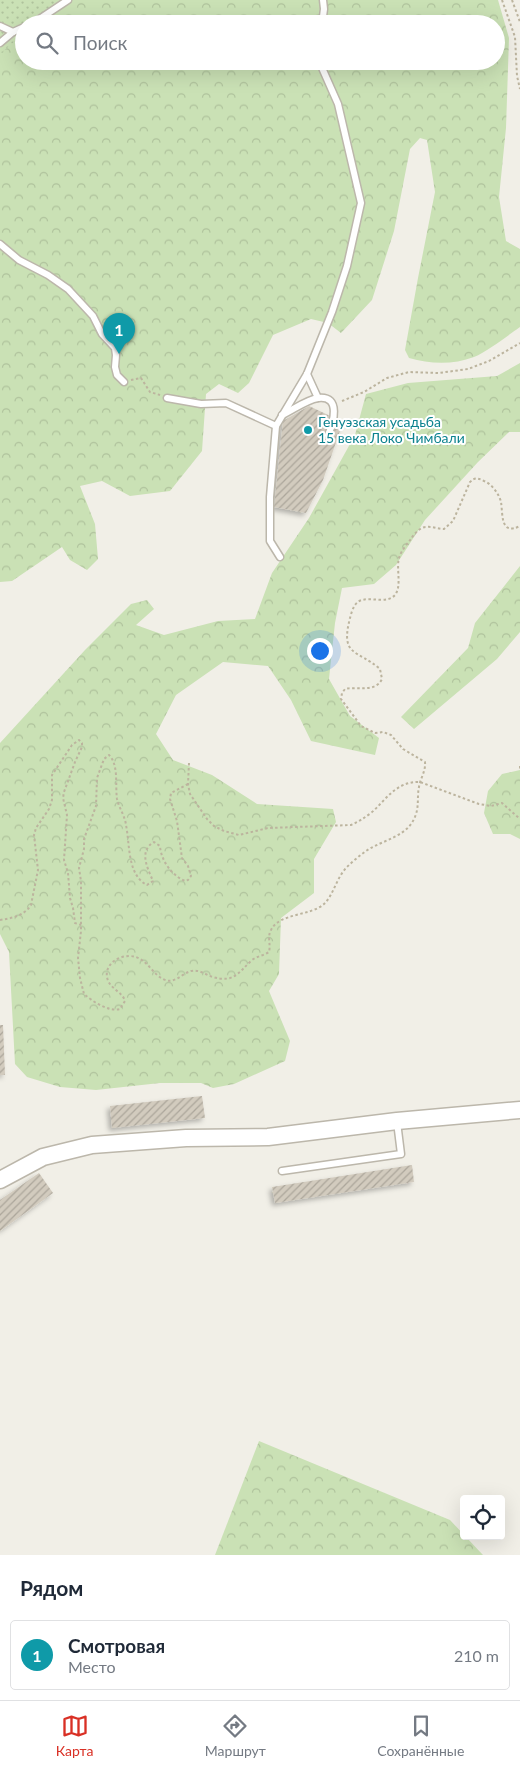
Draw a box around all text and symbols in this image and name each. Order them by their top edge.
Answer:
search box [15,15,505,70]
icon: search [33,29,61,57]
text: Поиск [73,31,127,54]
pin: 1 [103,313,135,354]
place label: Генуэзская усадьба 15 века Локо Чимбали [318,413,465,446]
marker: Генуэзская усадьба 15 века Локо Чимбали [302,424,314,436]
your location [307,638,333,664]
map controls [460,1495,505,1540]
button: locate [460,1495,505,1540]
text: Рядом [20,1575,83,1600]
text: Смотровая [68,1634,165,1657]
text: 1 [32,1646,42,1665]
text: 210 m [454,1646,499,1665]
text: Место [68,1657,116,1676]
tab: Карта [56,1712,94,1759]
tab: Маршрут [205,1712,266,1759]
tab: Сохранённые [377,1712,464,1759]

